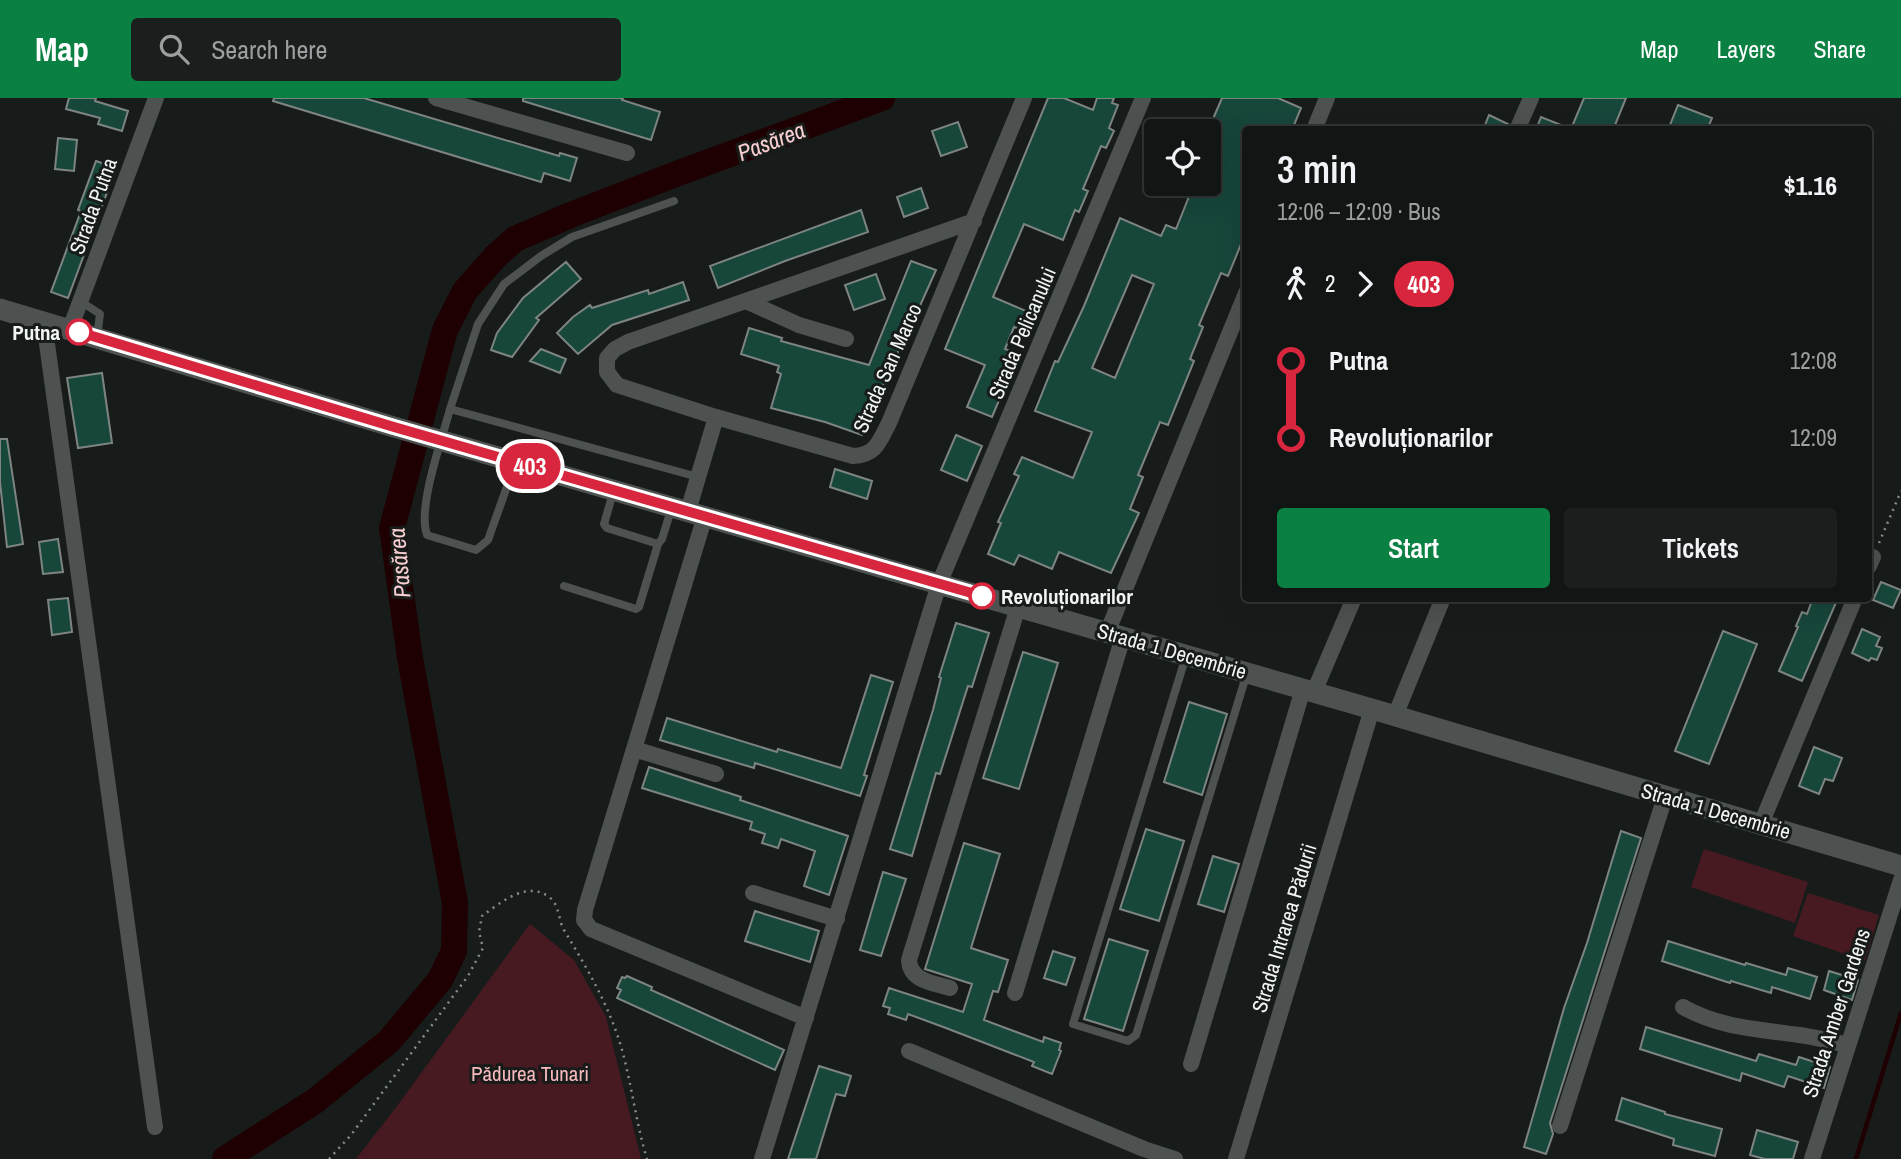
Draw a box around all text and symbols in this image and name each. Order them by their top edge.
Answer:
search box [131,18,621,81]
text: Map [35,27,89,71]
icon: search [155,30,193,68]
text: Search here [211,32,327,67]
text: Map [1640,33,1678,65]
text: Layers [1716,33,1775,65]
text: Share [1813,33,1866,65]
water label: Pasărea [733,114,809,168]
map controls [1144,119,1221,196]
button: locate [1144,119,1221,196]
text: 3 min [1277,144,1357,195]
street label: Strada Putna [62,153,124,258]
text: $1.16 [1784,168,1837,203]
text: 12:06 – 12:09 · Bus [1277,196,1441,227]
street label: Strada Pelicanului [981,263,1063,403]
icon: walk [1277,265,1315,303]
icon: forward [1346,265,1384,303]
text: 2 [1325,268,1336,299]
text: 403 [1408,268,1440,300]
street label: Strada San Marco [846,299,928,437]
place label: Putna [12,318,60,347]
marker: Putna [66,319,92,345]
text: Putna [1329,343,1388,378]
text: 12:08 [1790,345,1837,376]
text: Revoluționarilor [1329,420,1493,455]
text: 12:09 [1790,422,1837,453]
line badge: 403 [490,443,570,489]
text: 403 [514,450,546,482]
button: Start [1277,508,1550,588]
button: Tickets [1564,508,1837,588]
water label: Pasărea [380,527,418,599]
place label: Revoluționarilor [1001,582,1133,611]
marker: Revoluționarilor [969,583,995,609]
street label: Strada 1 Decembrie [1094,616,1250,686]
street label: Strada 1 Decembrie [1638,776,1794,846]
street label: Strada Intrarea Pădurii [1245,840,1323,1016]
street label: Strada Amber Gardens [1795,925,1877,1101]
park label: Pădurea Tunari [471,1059,589,1088]

